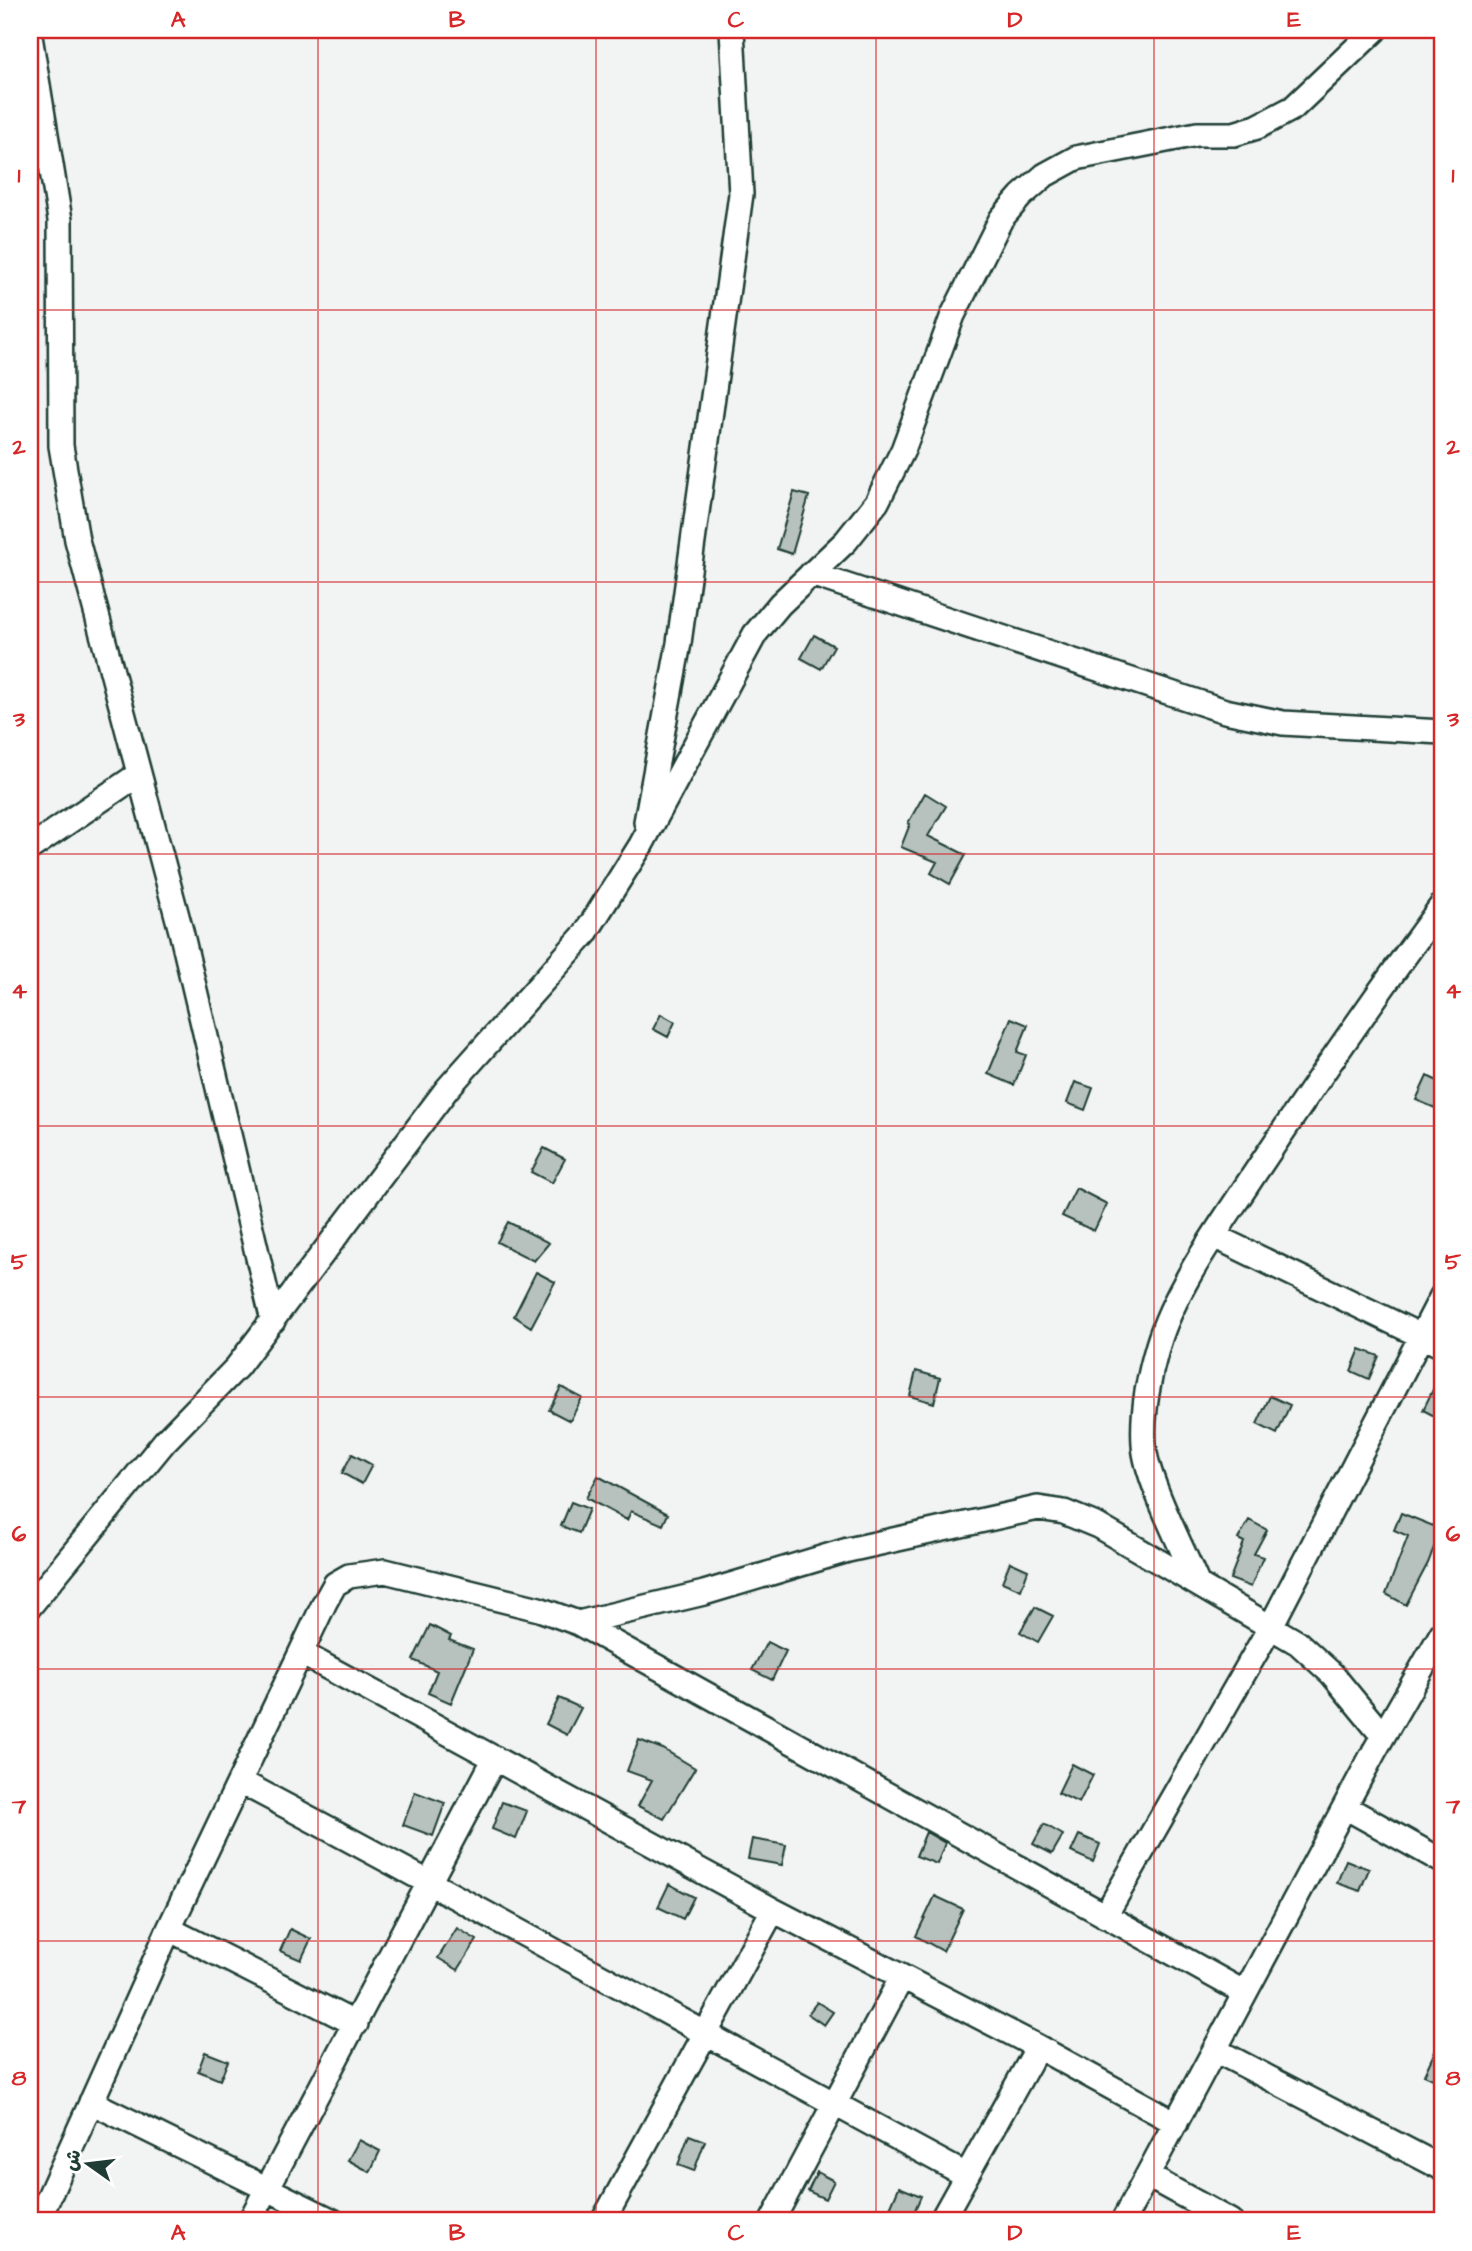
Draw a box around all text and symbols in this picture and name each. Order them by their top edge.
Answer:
text: A [171,4,186,36]
text: B [449,4,466,36]
text: C [728,4,745,36]
text: D [1008,4,1023,36]
text: E [1287,4,1301,36]
text: 1 [18,159,21,191]
text: 1 [1452,159,1455,191]
text: 2 [11,431,26,463]
text: 2 [1445,431,1460,463]
text: 3 [12,703,25,735]
text: 3 [1446,703,1459,735]
text: 4 [11,975,27,1007]
text: 4 [1445,975,1461,1007]
text: 5 [11,1246,28,1278]
text: 5 [1445,1246,1462,1278]
text: 6 [12,1518,27,1550]
text: 6 [1446,1518,1461,1550]
text: 7 [11,1790,27,1822]
text: 7 [1445,1790,1461,1822]
text: 8 [12,2062,27,2094]
text: 8 [1446,2062,1461,2094]
north arrow [52,2128,122,2198]
text: ش [57,2147,89,2174]
text: A [171,2217,186,2249]
text: B [449,2217,466,2249]
text: C [728,2217,745,2249]
text: D [1008,2217,1023,2249]
text: E [1287,2217,1301,2249]

